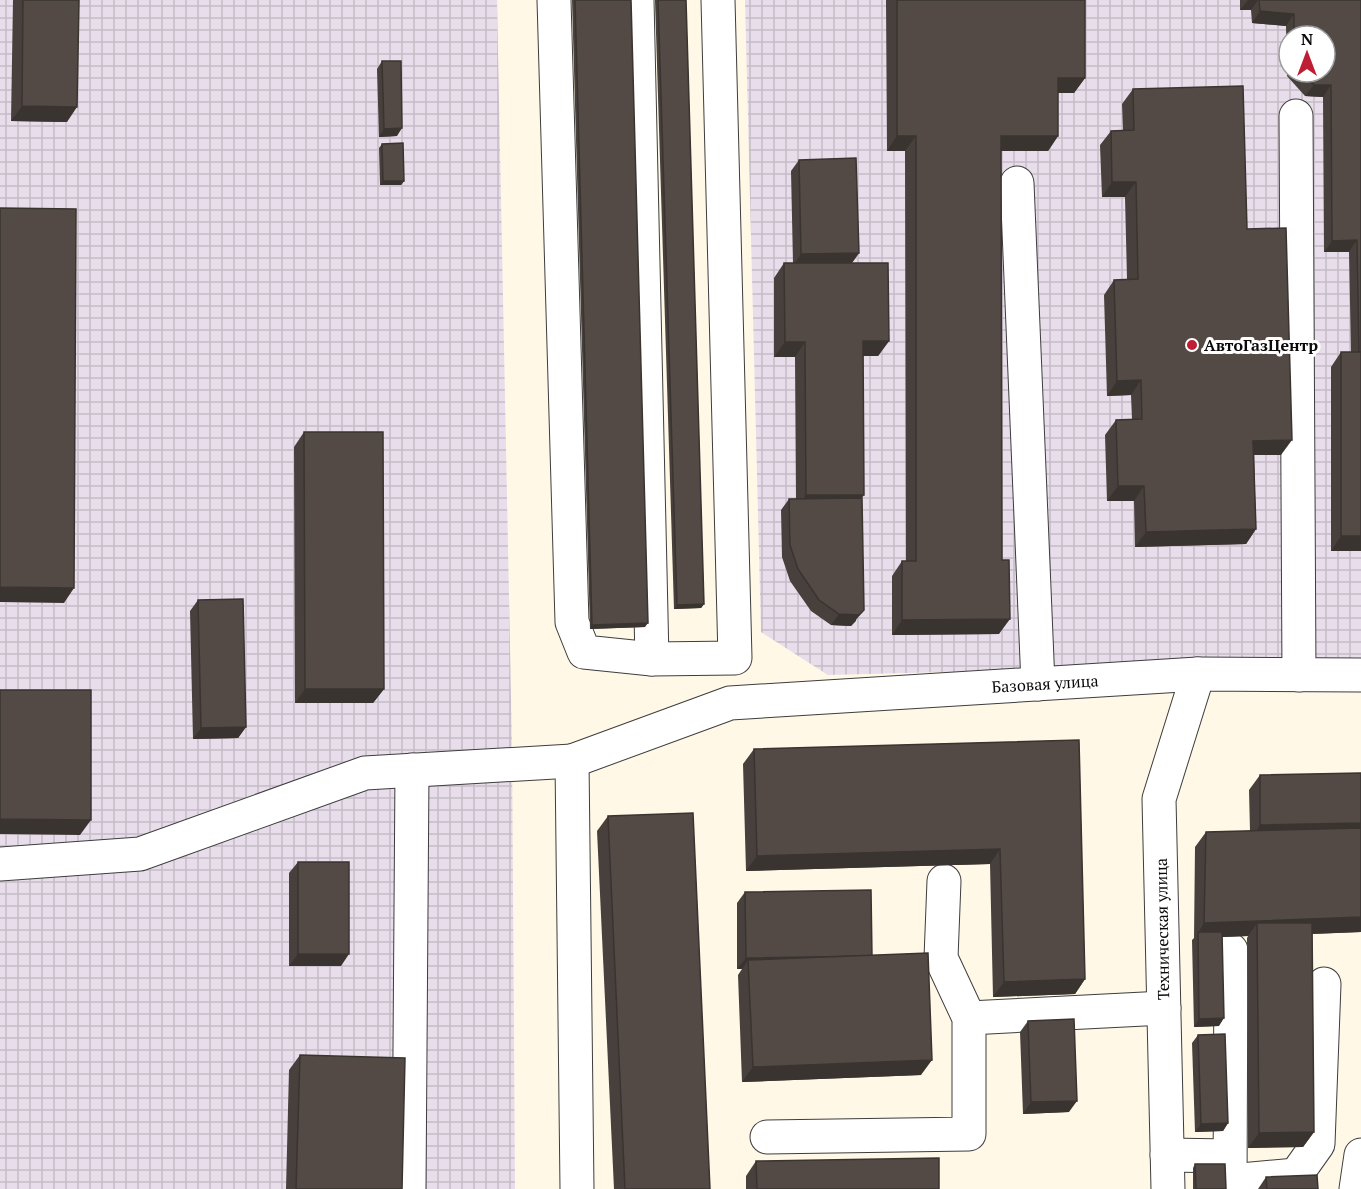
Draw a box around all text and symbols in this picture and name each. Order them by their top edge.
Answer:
north arrow [1277,24,1337,84]
text: N [1301,28,1313,50]
place label: АвтоГазЦентр [1204,334,1318,356]
marker: АвтоГазЦентр [1185,338,1199,352]
street label: Базовая улица [991,669,1099,698]
street label: Техническая улица [1150,858,1174,1000]

